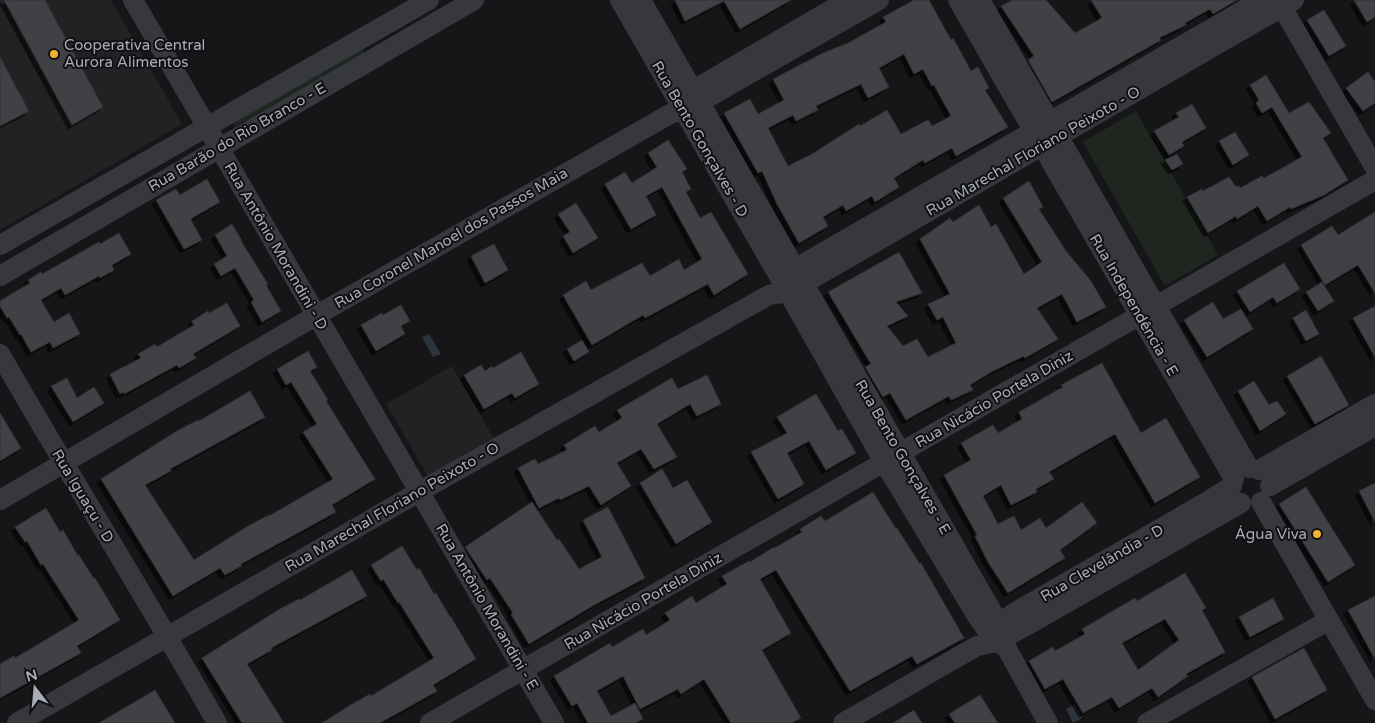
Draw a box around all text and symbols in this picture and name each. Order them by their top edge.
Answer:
place label: Cooperativa Central Aurora Alimentos [64,36,205,71]
marker: Cooperativa Central Aurora Alimentos [48,48,60,60]
street label: Rua Bento Gonçalves - D [648,58,752,220]
street label: Rua Barão do Rio Branco - E [145,79,329,195]
street label: Rua Marechal Floriano Peixoto - O [923,82,1143,220]
street label: Rua Antônio Morandini - D [221,159,331,333]
street label: Rua Coronel Manoel dos Passos Maia [331,164,571,312]
street label: Rua Independência - E [1086,231,1182,379]
street label: Rua Nicácio Portela Diniz [912,346,1076,452]
street label: Rua Bento Gonçalves - E [851,377,955,537]
street label: Rua Marechal Floriano Peixoto - O [282,438,502,576]
street label: Rua Iguaçu - D [48,446,118,546]
street label: Rua Clevelândia - D [1037,520,1167,606]
street label: Rua Antônio Morandini - E [432,521,542,693]
place label: Água Viva [1235,525,1307,543]
marker: Água Viva [1311,528,1323,540]
street label: Rua Nicácio Portela Diniz [561,548,725,654]
north arrow [10,663,60,713]
text: N [24,666,39,686]

